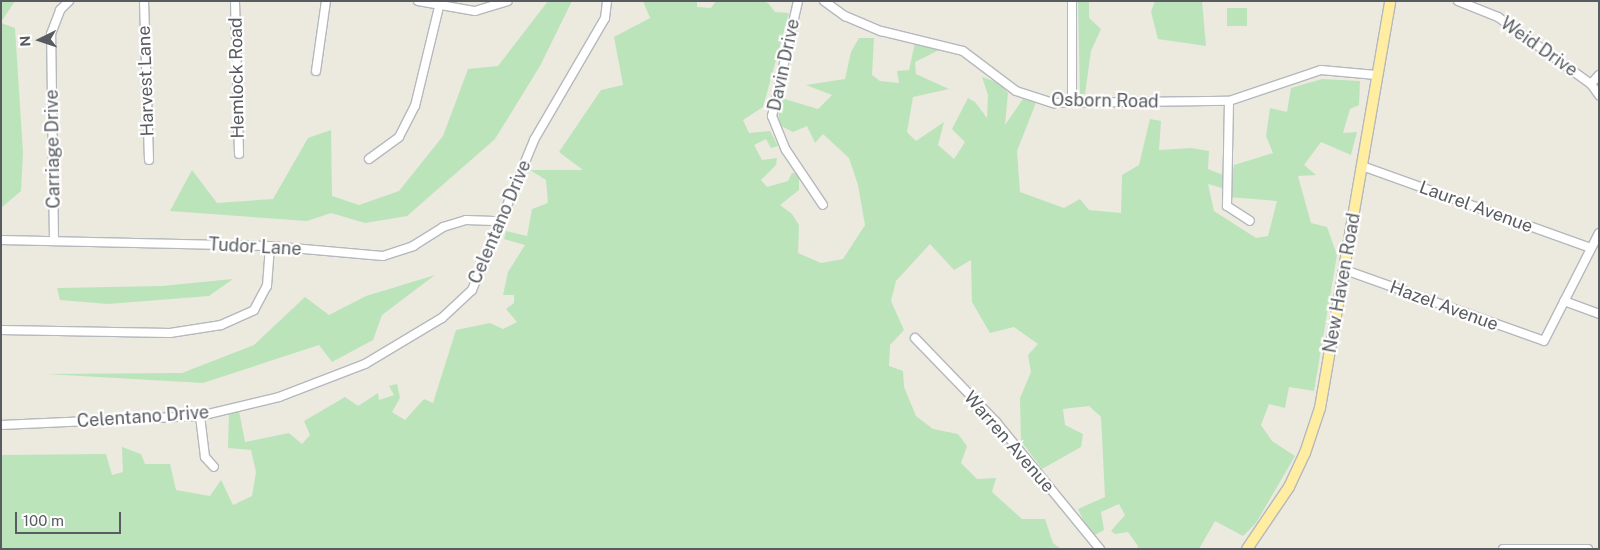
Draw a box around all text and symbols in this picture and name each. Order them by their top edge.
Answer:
street label: Weid Drive [1496,13,1582,81]
north arrow [15,15,65,65]
street label: Hemlock Road [225,17,249,139]
street label: Davin Drive [764,17,804,113]
street label: Harvest Lane [133,25,159,137]
text: N [17,35,33,47]
street label: Carriage Drive [41,89,65,209]
street label: Osborn Road [1051,89,1159,113]
street label: Celentano Drive [464,157,536,287]
street label: Laurel Avenue [1416,176,1536,238]
street label: New Haven Road [1319,211,1365,355]
street label: Tudor Lane [208,234,302,260]
street label: Hazel Avenue [1387,276,1501,336]
street label: Warren Avenue [959,387,1059,497]
street label: Celentano Drive [76,402,210,432]
scale bar [18,502,124,534]
text: 100 m [23,512,64,529]

